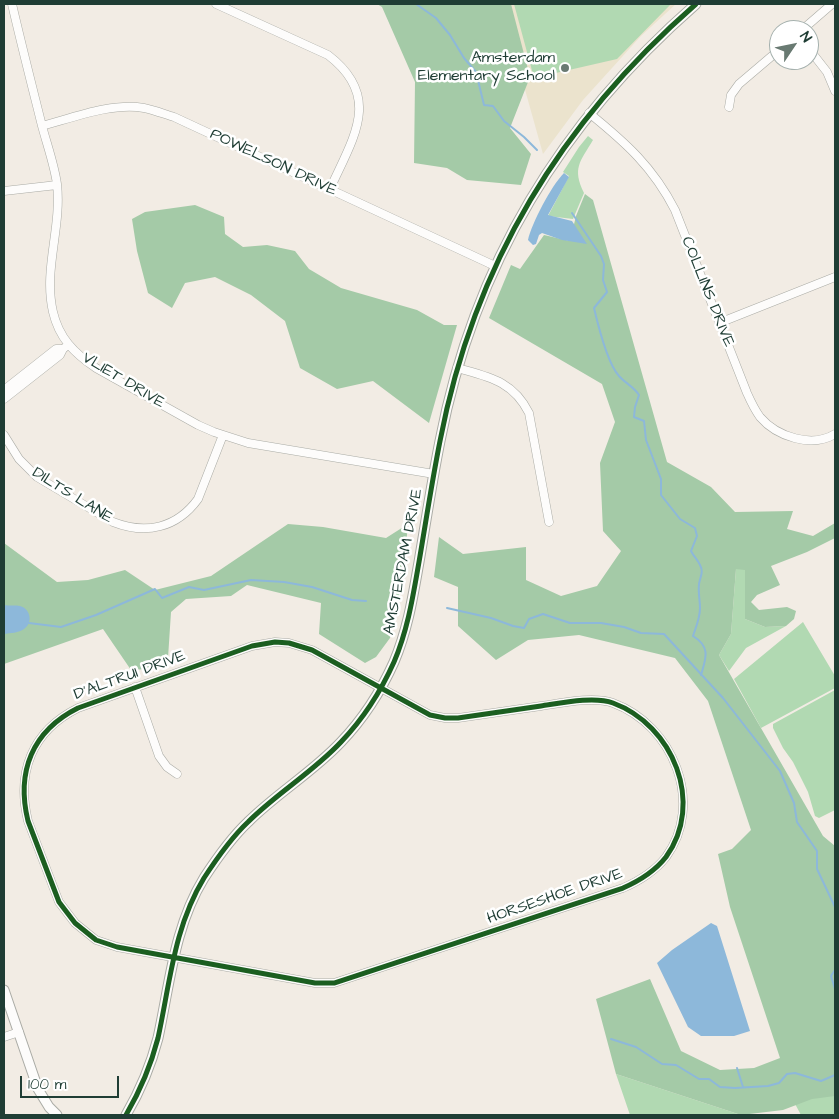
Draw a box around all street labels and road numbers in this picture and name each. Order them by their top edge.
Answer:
street label: POWELSON DRIVE [207,125,339,201]
street label: COLLINS DRIVE [676,234,738,350]
street label: VLIET DRIVE [78,349,168,413]
street label: DILTS LANE [28,464,116,528]
street label: AMSTERDAM DRIVE [380,487,428,637]
street label: D'ALTRUI DRIVE [72,647,188,705]
street label: HORSESHOE DRIVE [485,865,625,929]

